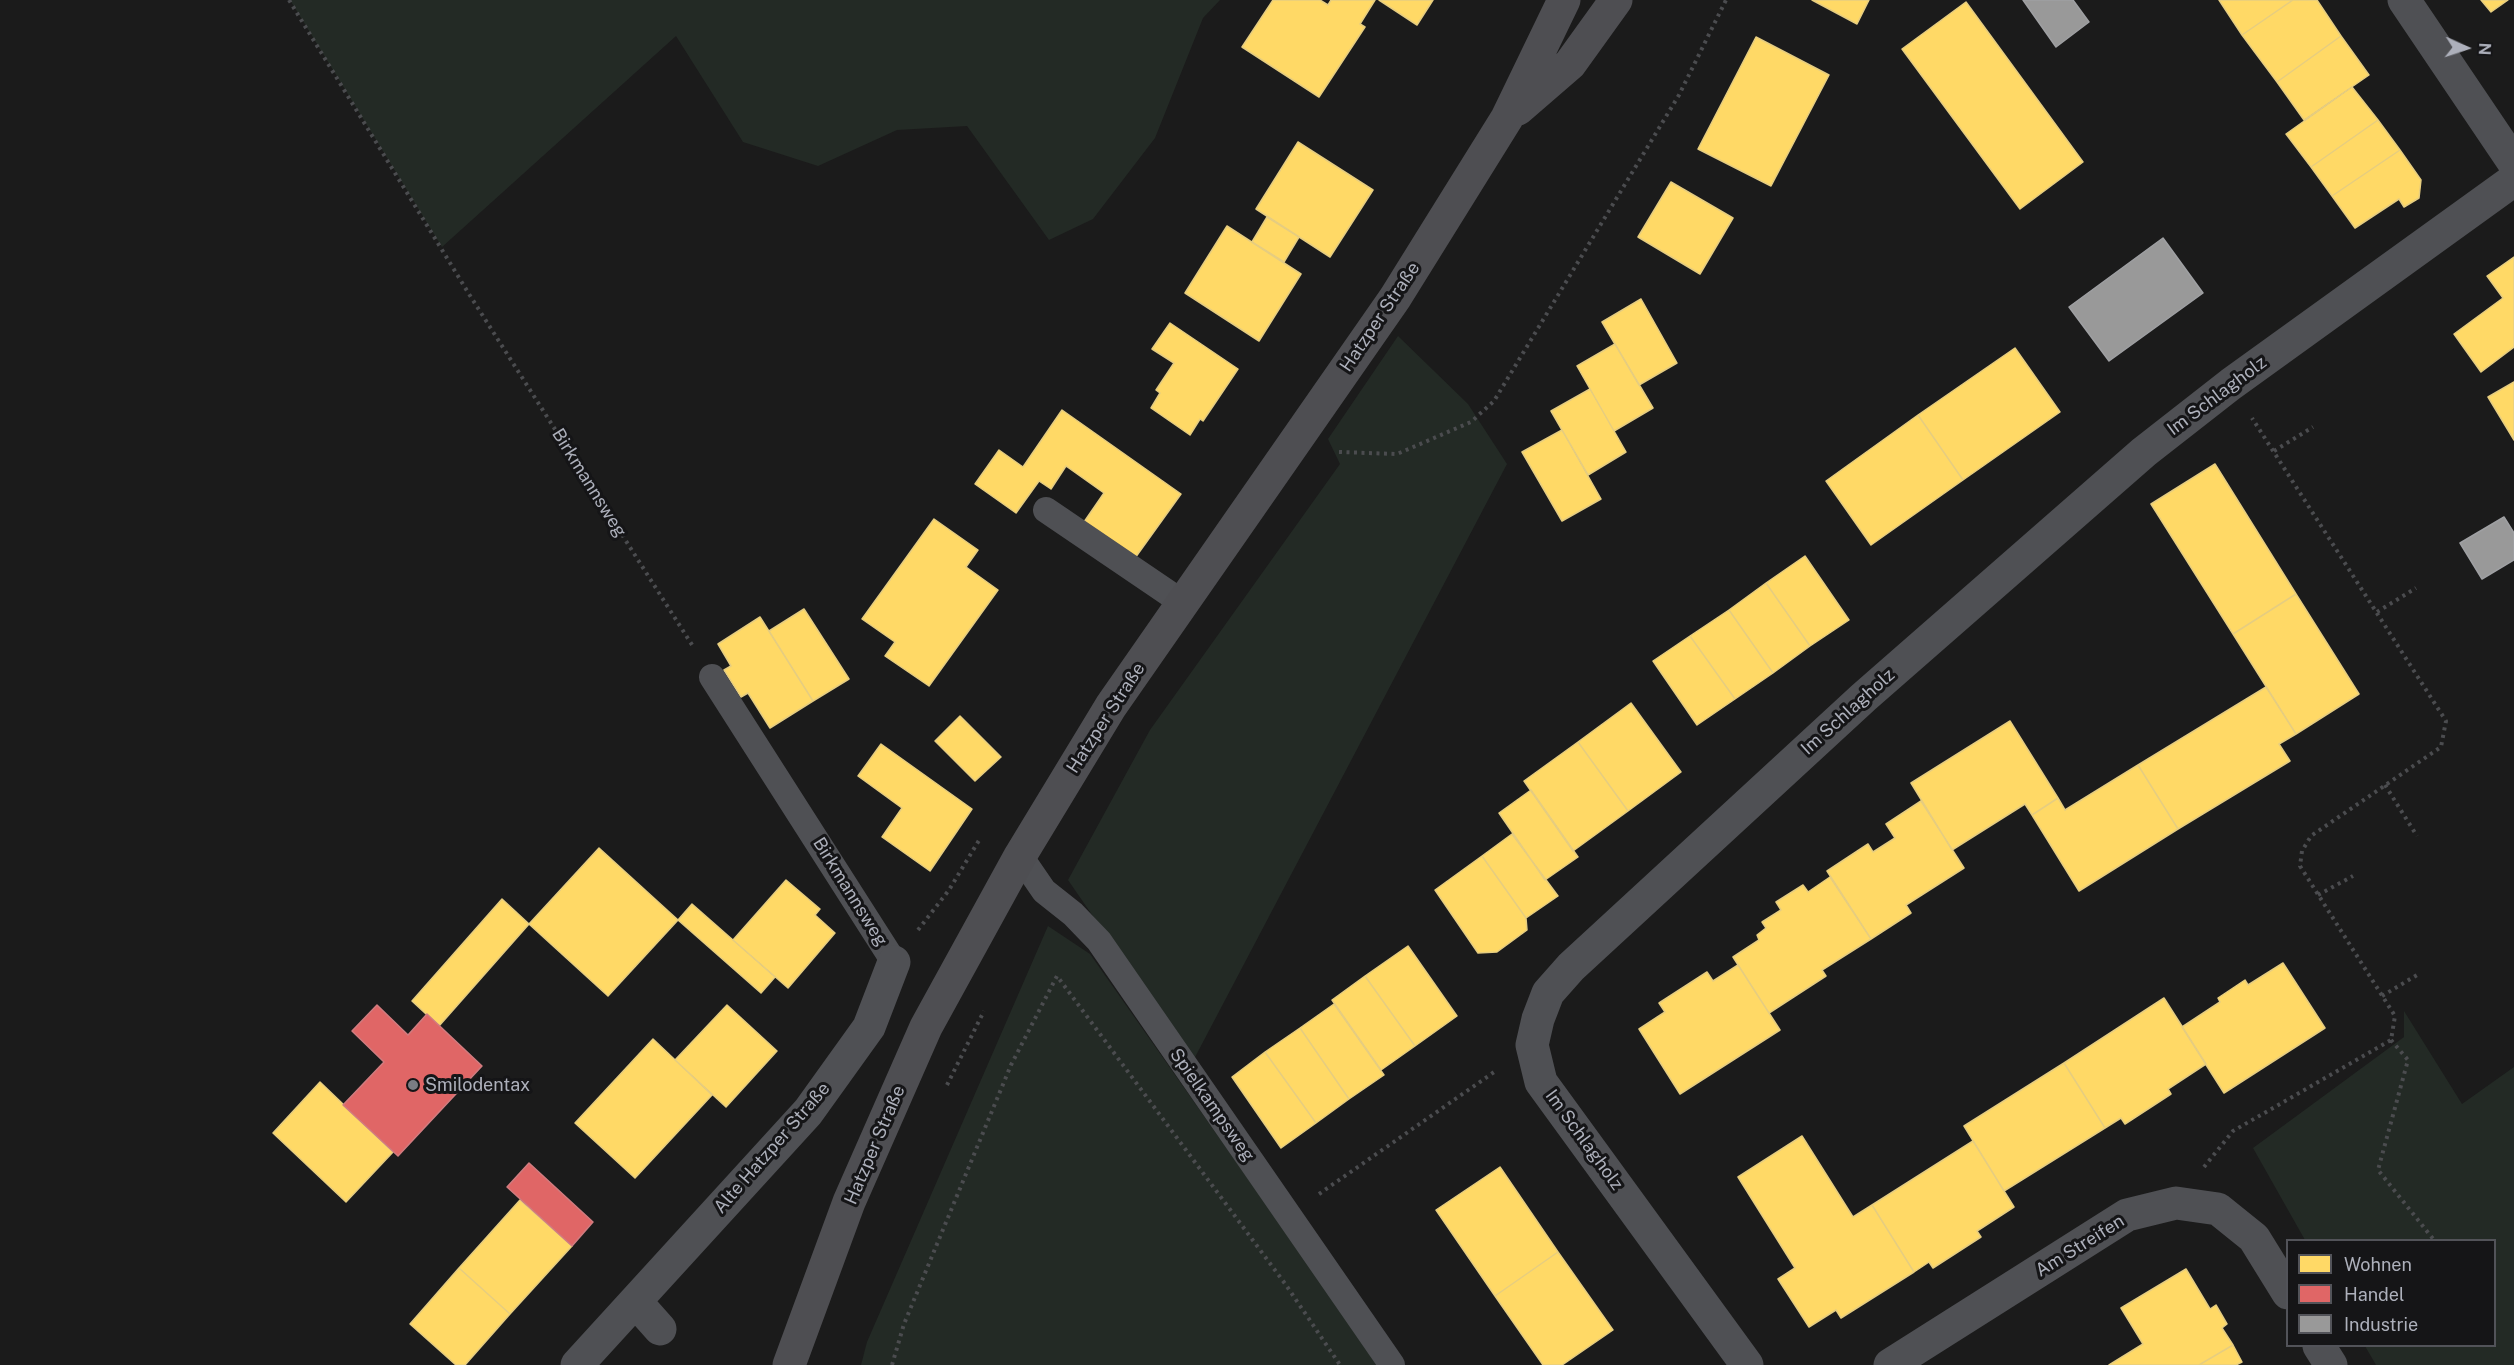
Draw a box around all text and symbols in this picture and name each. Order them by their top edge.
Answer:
north arrow [2436,18,2496,78]
text: N [2475,42,2494,56]
street label: Hatzper Straße [1335,258,1425,376]
street label: Im Schlagholz [2163,352,2271,440]
street label: Birkmannsweg [547,425,631,541]
street label: Hatzper Straße [1062,659,1150,777]
street label: Im Schlagholz [1797,664,1899,760]
street label: Birkmannsweg [808,834,892,950]
street label: Spielkampsweg [1165,1044,1259,1166]
place label: Smilodentax [425,1074,530,1096]
marker: Smilodentax [406,1078,420,1092]
street label: Alte Hatzper Straße [709,1078,835,1218]
street label: Hatzper Straße [840,1082,910,1208]
street label: Im Schlagholz [1540,1086,1628,1194]
street label: Am Streifen [2032,1210,2128,1282]
legend [2286,1239,2496,1347]
text: Wohnen [2344,1254,2412,1275]
text: Handel [2344,1284,2404,1305]
text: Industrie [2344,1314,2418,1335]

